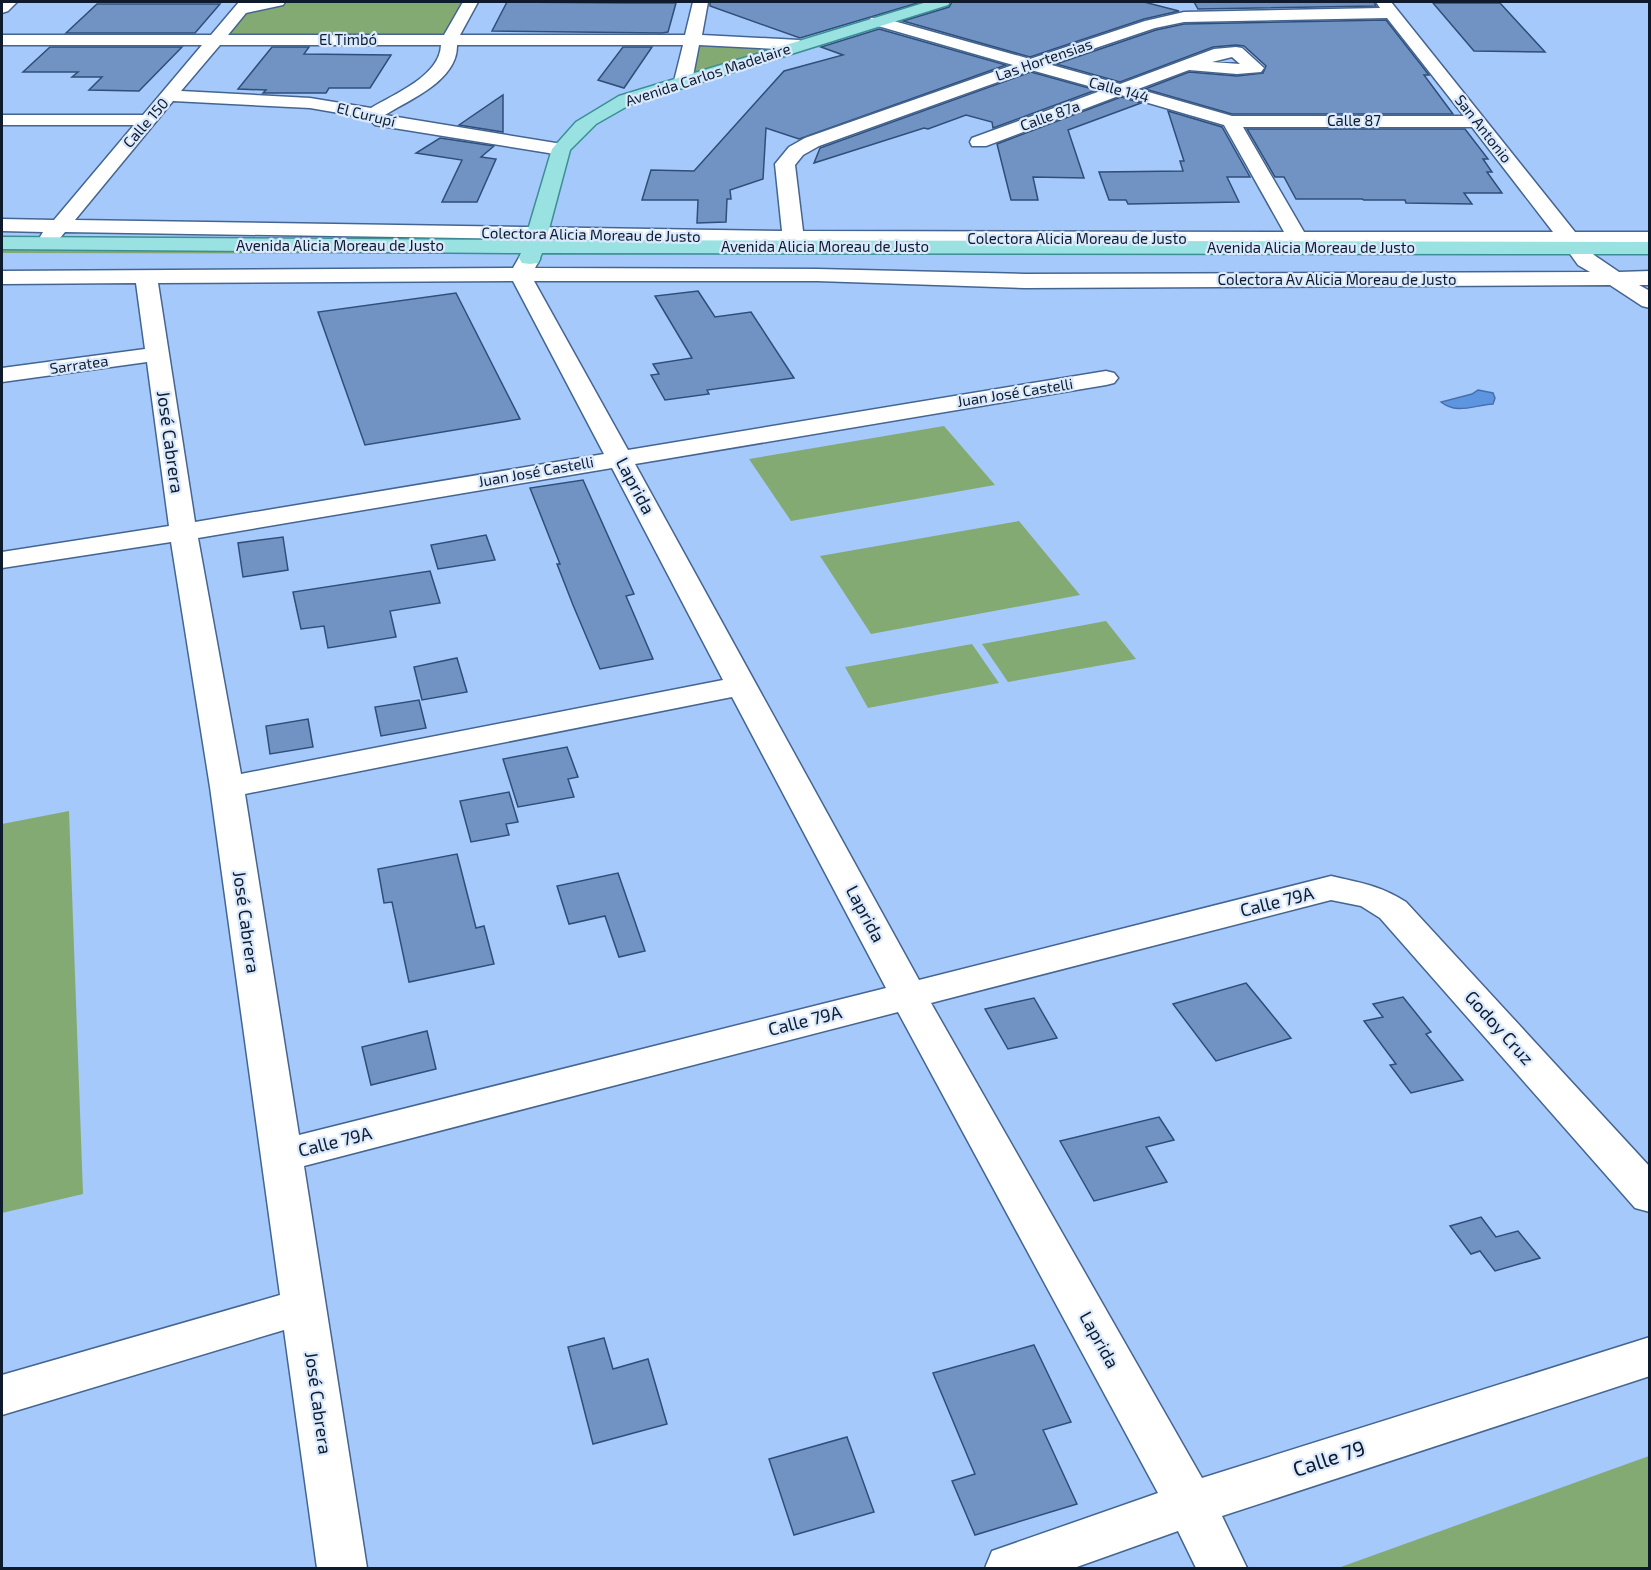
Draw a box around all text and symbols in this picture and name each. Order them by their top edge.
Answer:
street label: El Timbó [319,30,377,48]
street label: Las Hortensias [993,34,1094,84]
street label: Avenida Carlos Madelaire [623,39,793,109]
street label: Calle 144 [1087,72,1151,106]
street label: San Antonio [1452,91,1516,166]
street label: Calle 150 [119,94,172,151]
street label: Calle 87a [1017,96,1082,134]
street label: El Curupí [335,98,399,130]
street label: Calle 87 [1327,111,1381,129]
street label: Colectora Alicia Moreau de Justo [481,223,701,245]
street label: Colectora Alicia Moreau de Justo [967,229,1187,247]
street label: Avenida Alicia Moreau de Justo [236,236,444,254]
street label: Avenida Alicia Moreau de Justo [721,237,929,255]
street label: Avenida Alicia Moreau de Justo [1207,238,1415,256]
street label: Colectora Av Alicia Moreau de Justo [1217,270,1457,288]
street label: Sarratea [48,351,109,377]
street label: Juan José Castelli [956,374,1074,410]
street label: José Cabrera [153,389,189,495]
street label: Juan José Castelli [477,452,595,490]
street label: Laprida [612,453,660,518]
street label: José Cabrera [229,869,265,975]
street label: Laprida [842,881,890,946]
street label: Calle 79A [1238,881,1317,921]
street label: Godoy Cruz [1461,986,1539,1069]
street label: Calle 79A [766,1000,845,1040]
street label: Calle 79A [296,1121,375,1161]
street label: Laprida [1075,1307,1124,1372]
street label: José Cabrera [301,1350,337,1456]
street label: Calle 79 [1289,1434,1368,1481]

